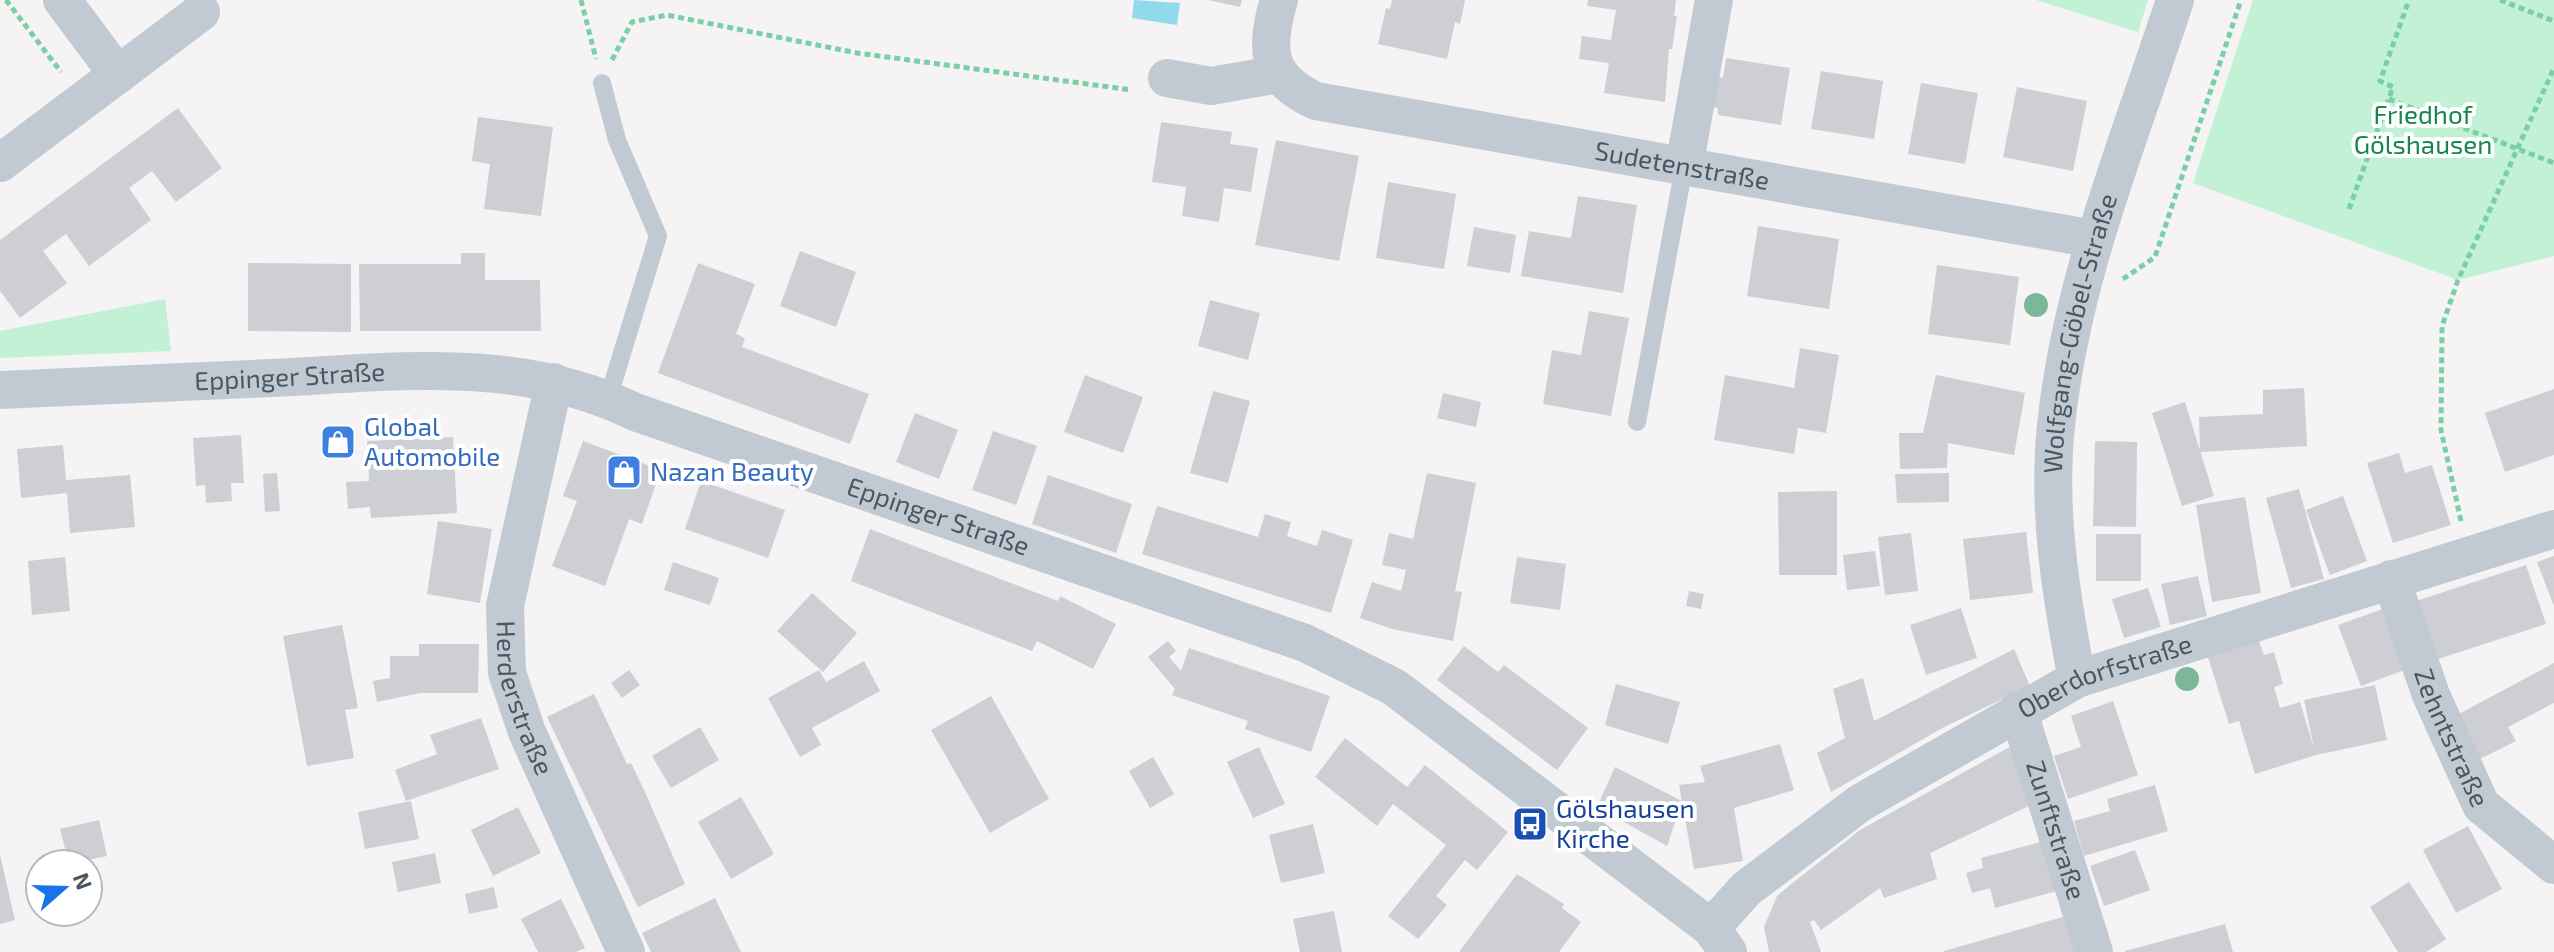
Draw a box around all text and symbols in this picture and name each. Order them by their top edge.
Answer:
park label: Friedhof Gölshausen [2354,98,2492,159]
street label: Sudetenstraße [1593,134,1772,195]
street label: Wolfgang-Göbel-Straße [2036,189,2122,474]
street label: Eppinger Straße [194,355,386,395]
place label: Global Automobile [364,410,500,471]
shop icon: Global Automobile [319,423,357,461]
shop icon: Nazan Beauty [605,453,643,491]
place label: Nazan Beauty [650,455,814,486]
street label: Eppinger Straße [843,469,1034,561]
street label: Herderstraße [491,620,561,779]
street label: Oberdorfstraße [2011,627,2195,724]
street label: Zehntstraße [2409,664,2497,811]
street label: Zunftstraße [2021,757,2094,903]
place label: Gölshausen Kirche [1556,792,1695,853]
bus stop icon: Gölshausen Kirche [1511,805,1549,843]
north arrow [24,848,104,928]
text: N [69,869,99,893]

